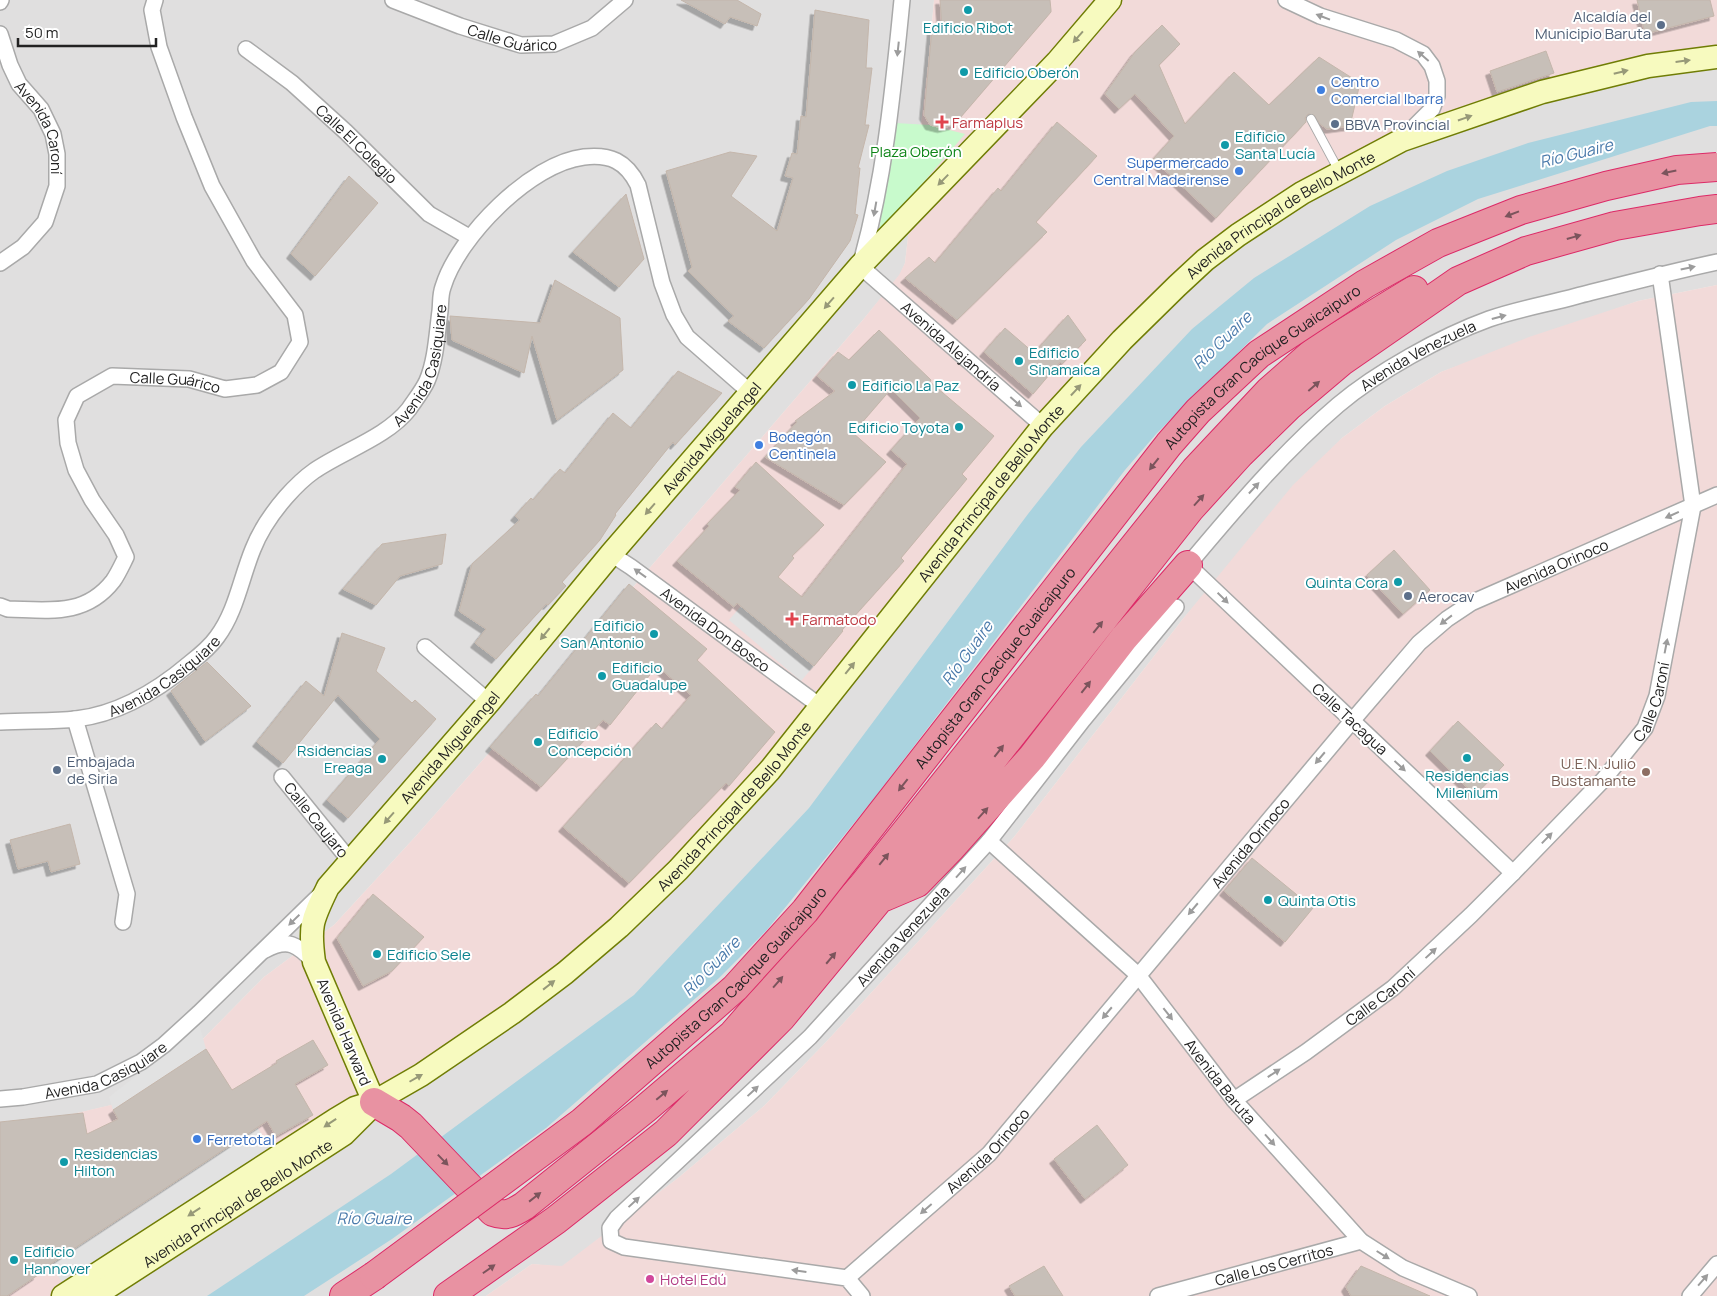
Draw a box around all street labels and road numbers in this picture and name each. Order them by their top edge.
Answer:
street label: Calle Guárico [465,18,557,56]
street label: Avenida Caroní [10,76,67,175]
street label: Calle El Colegio [311,99,403,188]
street label: Avenida Principal de Bello Monte [1181,146,1379,283]
street label: Autopista Gran Cacique Guaicaipuro [1159,279,1365,454]
street label: Avenida Alejandría [897,296,1006,395]
street label: Avenida Casiquiare [388,303,451,431]
street label: Avenida Venezuela [1356,315,1479,395]
street label: Calle Guárico [129,366,223,398]
street label: Avenida Miguelangel [657,377,766,499]
street label: Avenida Principal de Bello Monte [913,400,1069,586]
street label: Avenida Orinoco [1501,533,1612,598]
street label: Autopista Gran Cacique Guaicaipuro [910,562,1080,773]
street label: Avenida Don Bosco [657,582,775,677]
street label: Avenida Casiquiare [106,631,225,721]
street label: Calle Caroní [1628,660,1674,746]
street label: Calle Tacagua [1307,678,1393,760]
street label: Avenida Miguelangel [395,687,504,808]
street label: Avenida Principal de Bello Monte [652,716,816,896]
street label: Calle Caujaro [279,777,354,862]
street label: Avenida Orinoco [1206,793,1294,892]
street label: Avenida Venezuela [851,881,954,990]
street label: Autopista Gran Cacique Guaicaipuro [640,882,831,1073]
street label: Calle Caroní [1341,962,1420,1030]
street label: Avenida Harward [312,975,376,1089]
street label: Avenida Baruta [1180,1034,1261,1128]
street label: Avenida Casiquiare [43,1036,171,1104]
street label: Avenida Orinoco [941,1103,1034,1198]
street label: Avenida Principal de Bello Monte [139,1134,337,1272]
street label: Calle Los Cerritos [1212,1239,1335,1291]

